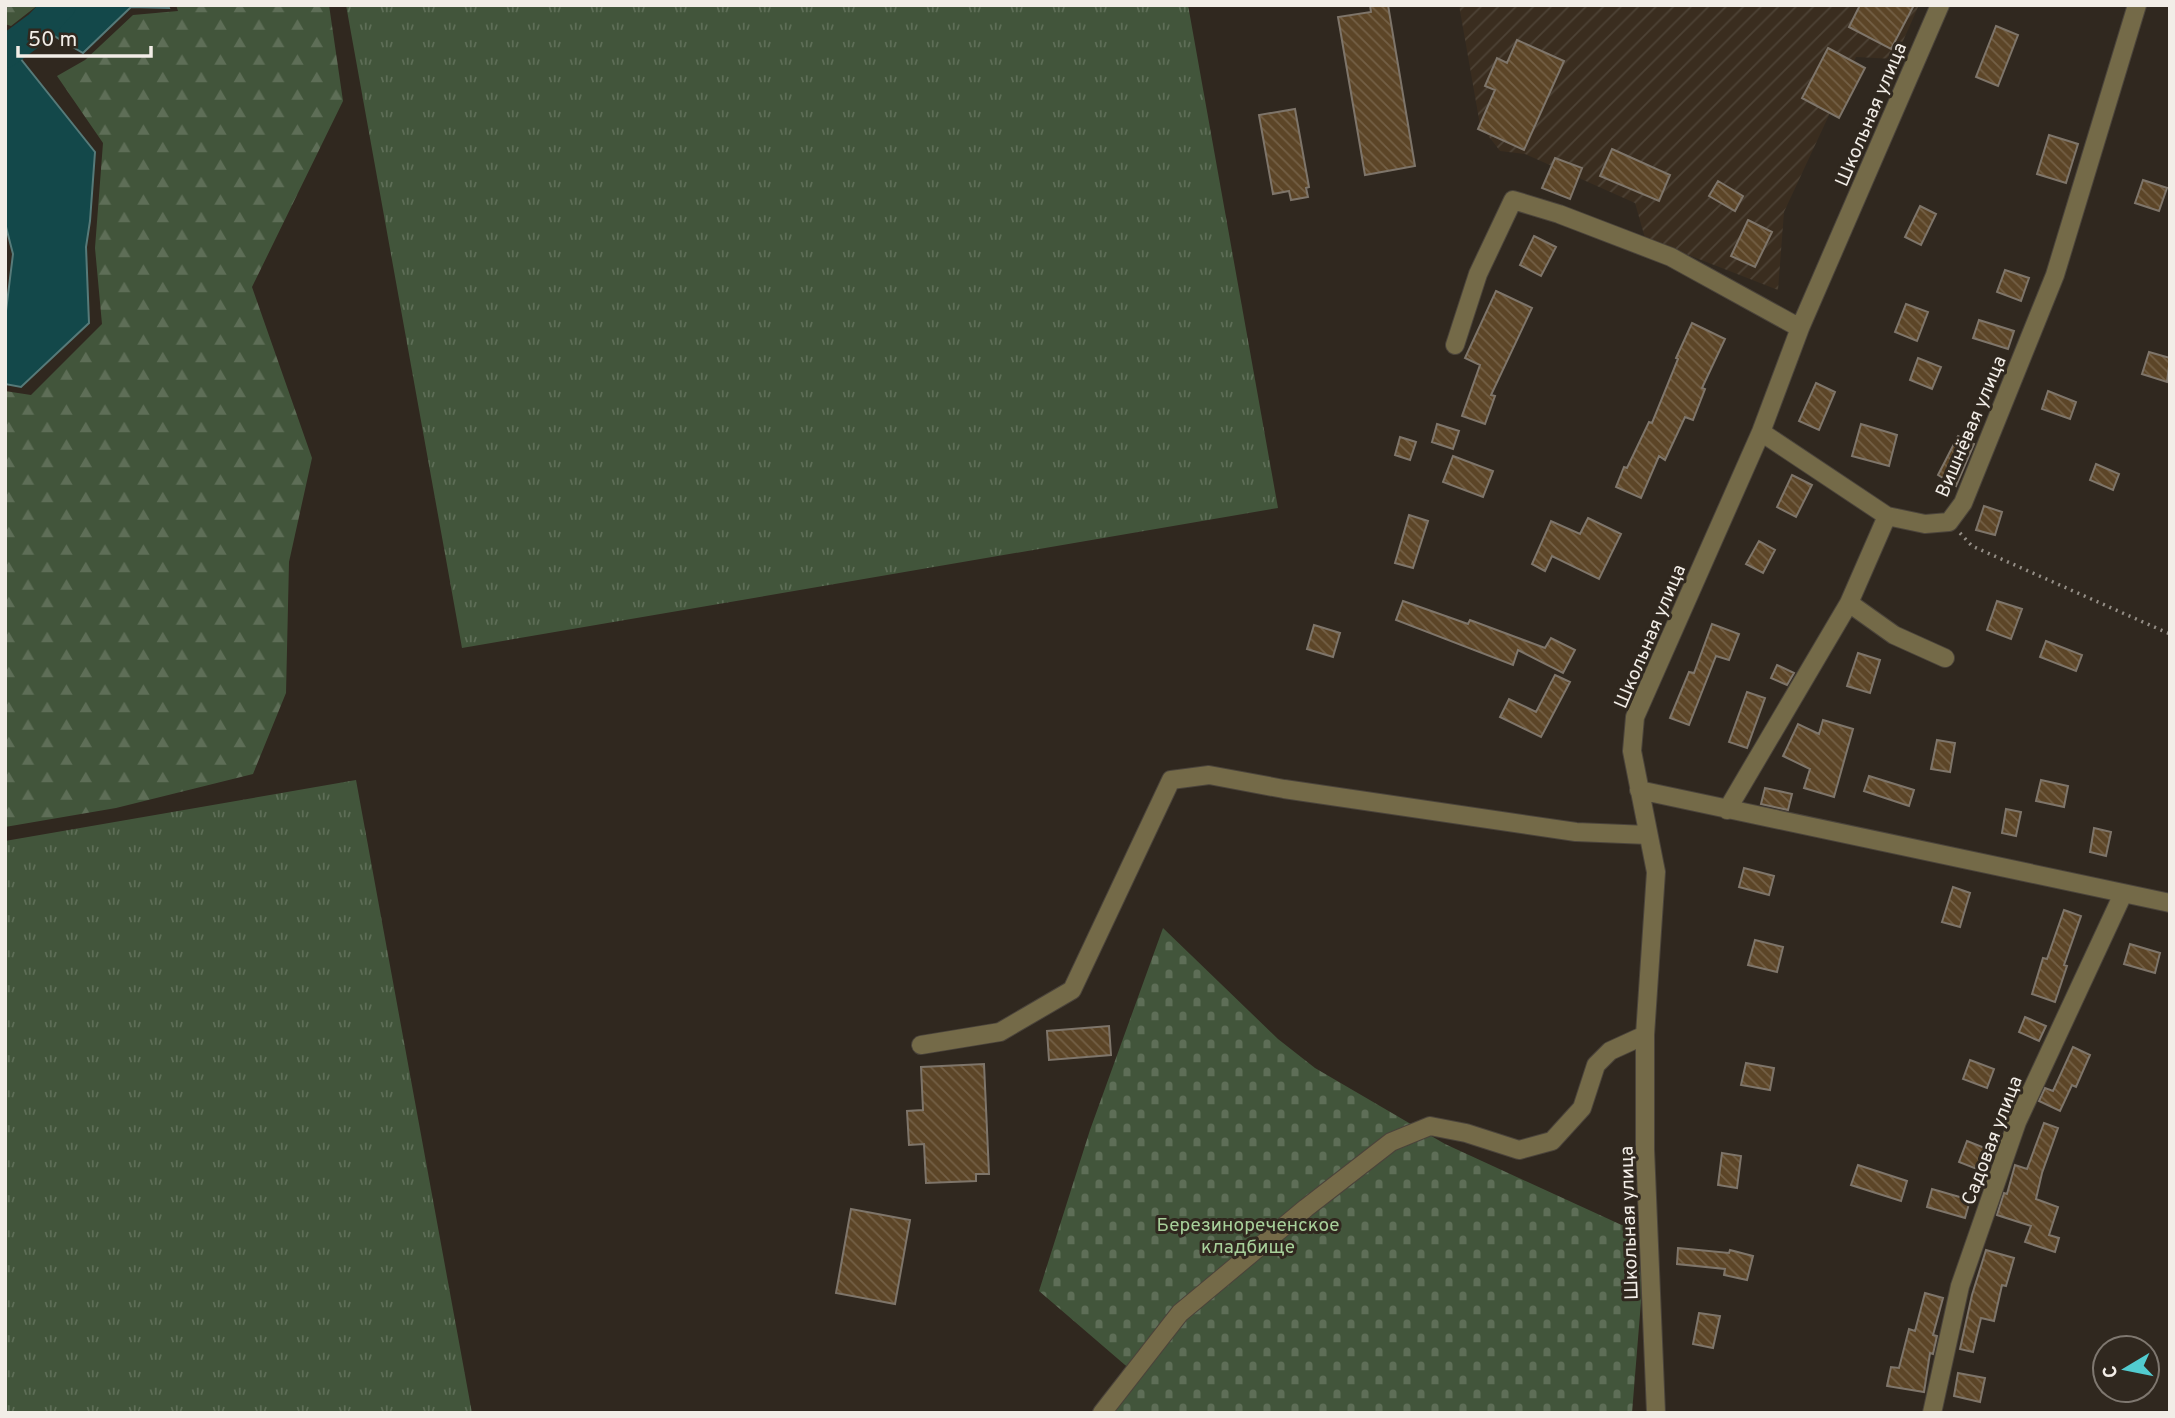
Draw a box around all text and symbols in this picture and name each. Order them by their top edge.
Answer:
scale bar [18,14,150,58]
text: 50 m [28,27,77,54]
street label: Школьная улица [1831,39,1913,190]
street label: Вишнёвая улица [1931,352,2013,501]
street label: Школьная улица [1610,561,1692,712]
street label: Садовая улица [1957,1073,2029,1209]
street label: Школьная улица [1615,1145,1645,1300]
park label: Березинореченское кладбище [1157,1214,1339,1260]
north arrow [2091,1334,2161,1404]
text: С [2098,1364,2124,1380]

